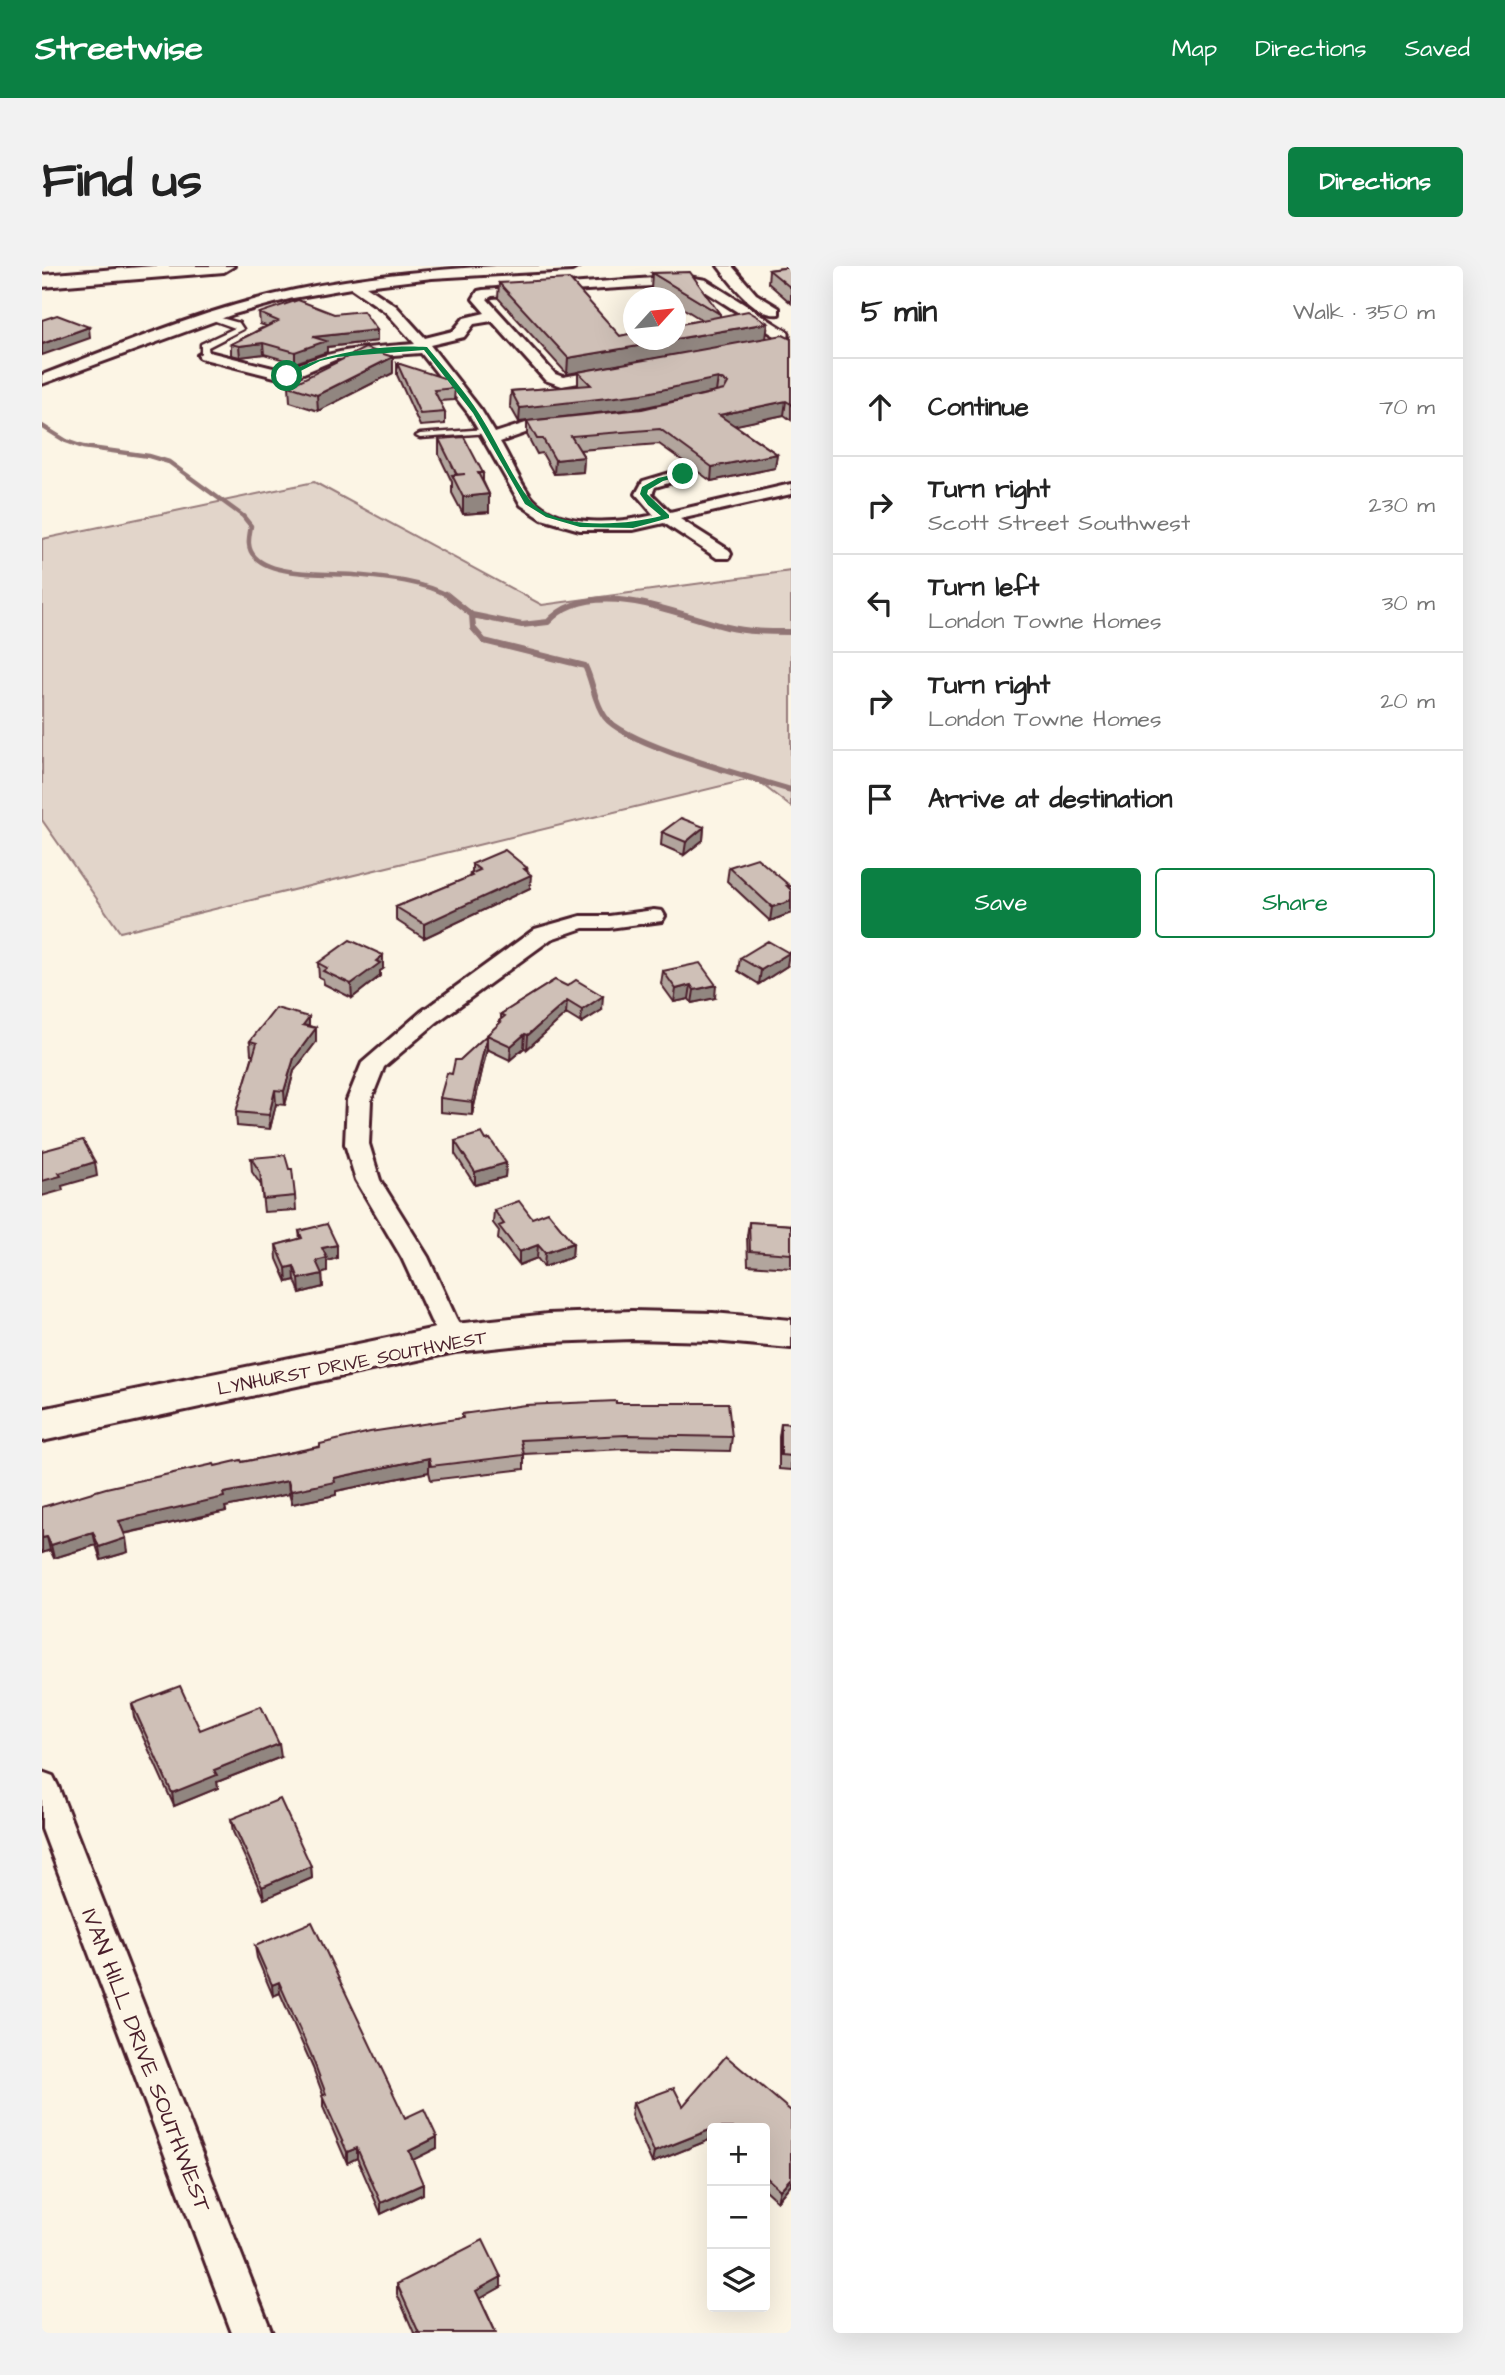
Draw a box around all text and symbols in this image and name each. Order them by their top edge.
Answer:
text: Streetwise [35,26,203,72]
text: Map [1172,32,1217,66]
text: Directions [1255,32,1367,66]
text: Saved [1405,32,1470,66]
button: Directions [1288,147,1463,217]
text: Find us [42,148,202,216]
north arrow [623,287,686,350]
text: 5 min [861,291,937,333]
text: Walk · 350 m [1293,296,1435,328]
route start [271,360,302,391]
icon: ahead [861,388,899,426]
text: Continue [928,389,1029,425]
text: 70 m [1379,391,1435,423]
route end [667,458,698,489]
text: Turn right [928,471,1050,507]
icon: right [861,486,899,524]
text: 230 m [1369,489,1435,521]
text: Scott Street Southwest [928,507,1190,539]
text: Turn left [928,569,1039,605]
icon: left [861,584,899,622]
text: 30 m [1382,587,1435,619]
text: London Towne Homes [928,605,1162,637]
text: Turn right [928,667,1050,703]
icon: right [861,682,899,720]
text: 20 m [1380,685,1435,717]
text: London Towne Homes [928,703,1162,735]
icon: arrive [861,780,899,818]
text: Arrive at destination [928,781,1173,817]
button: Save [861,868,1141,938]
button: Share [1155,868,1435,938]
street label: LYNHURST DRIVE SOUTHWEST [215,1324,490,1403]
street label: IVAN HILL DRIVE SOUTHWEST [73,1904,219,2217]
map controls [707,2123,770,2312]
button: + [707,2123,770,2186]
button: − [707,2186,770,2249]
button: layers [707,2249,770,2312]

